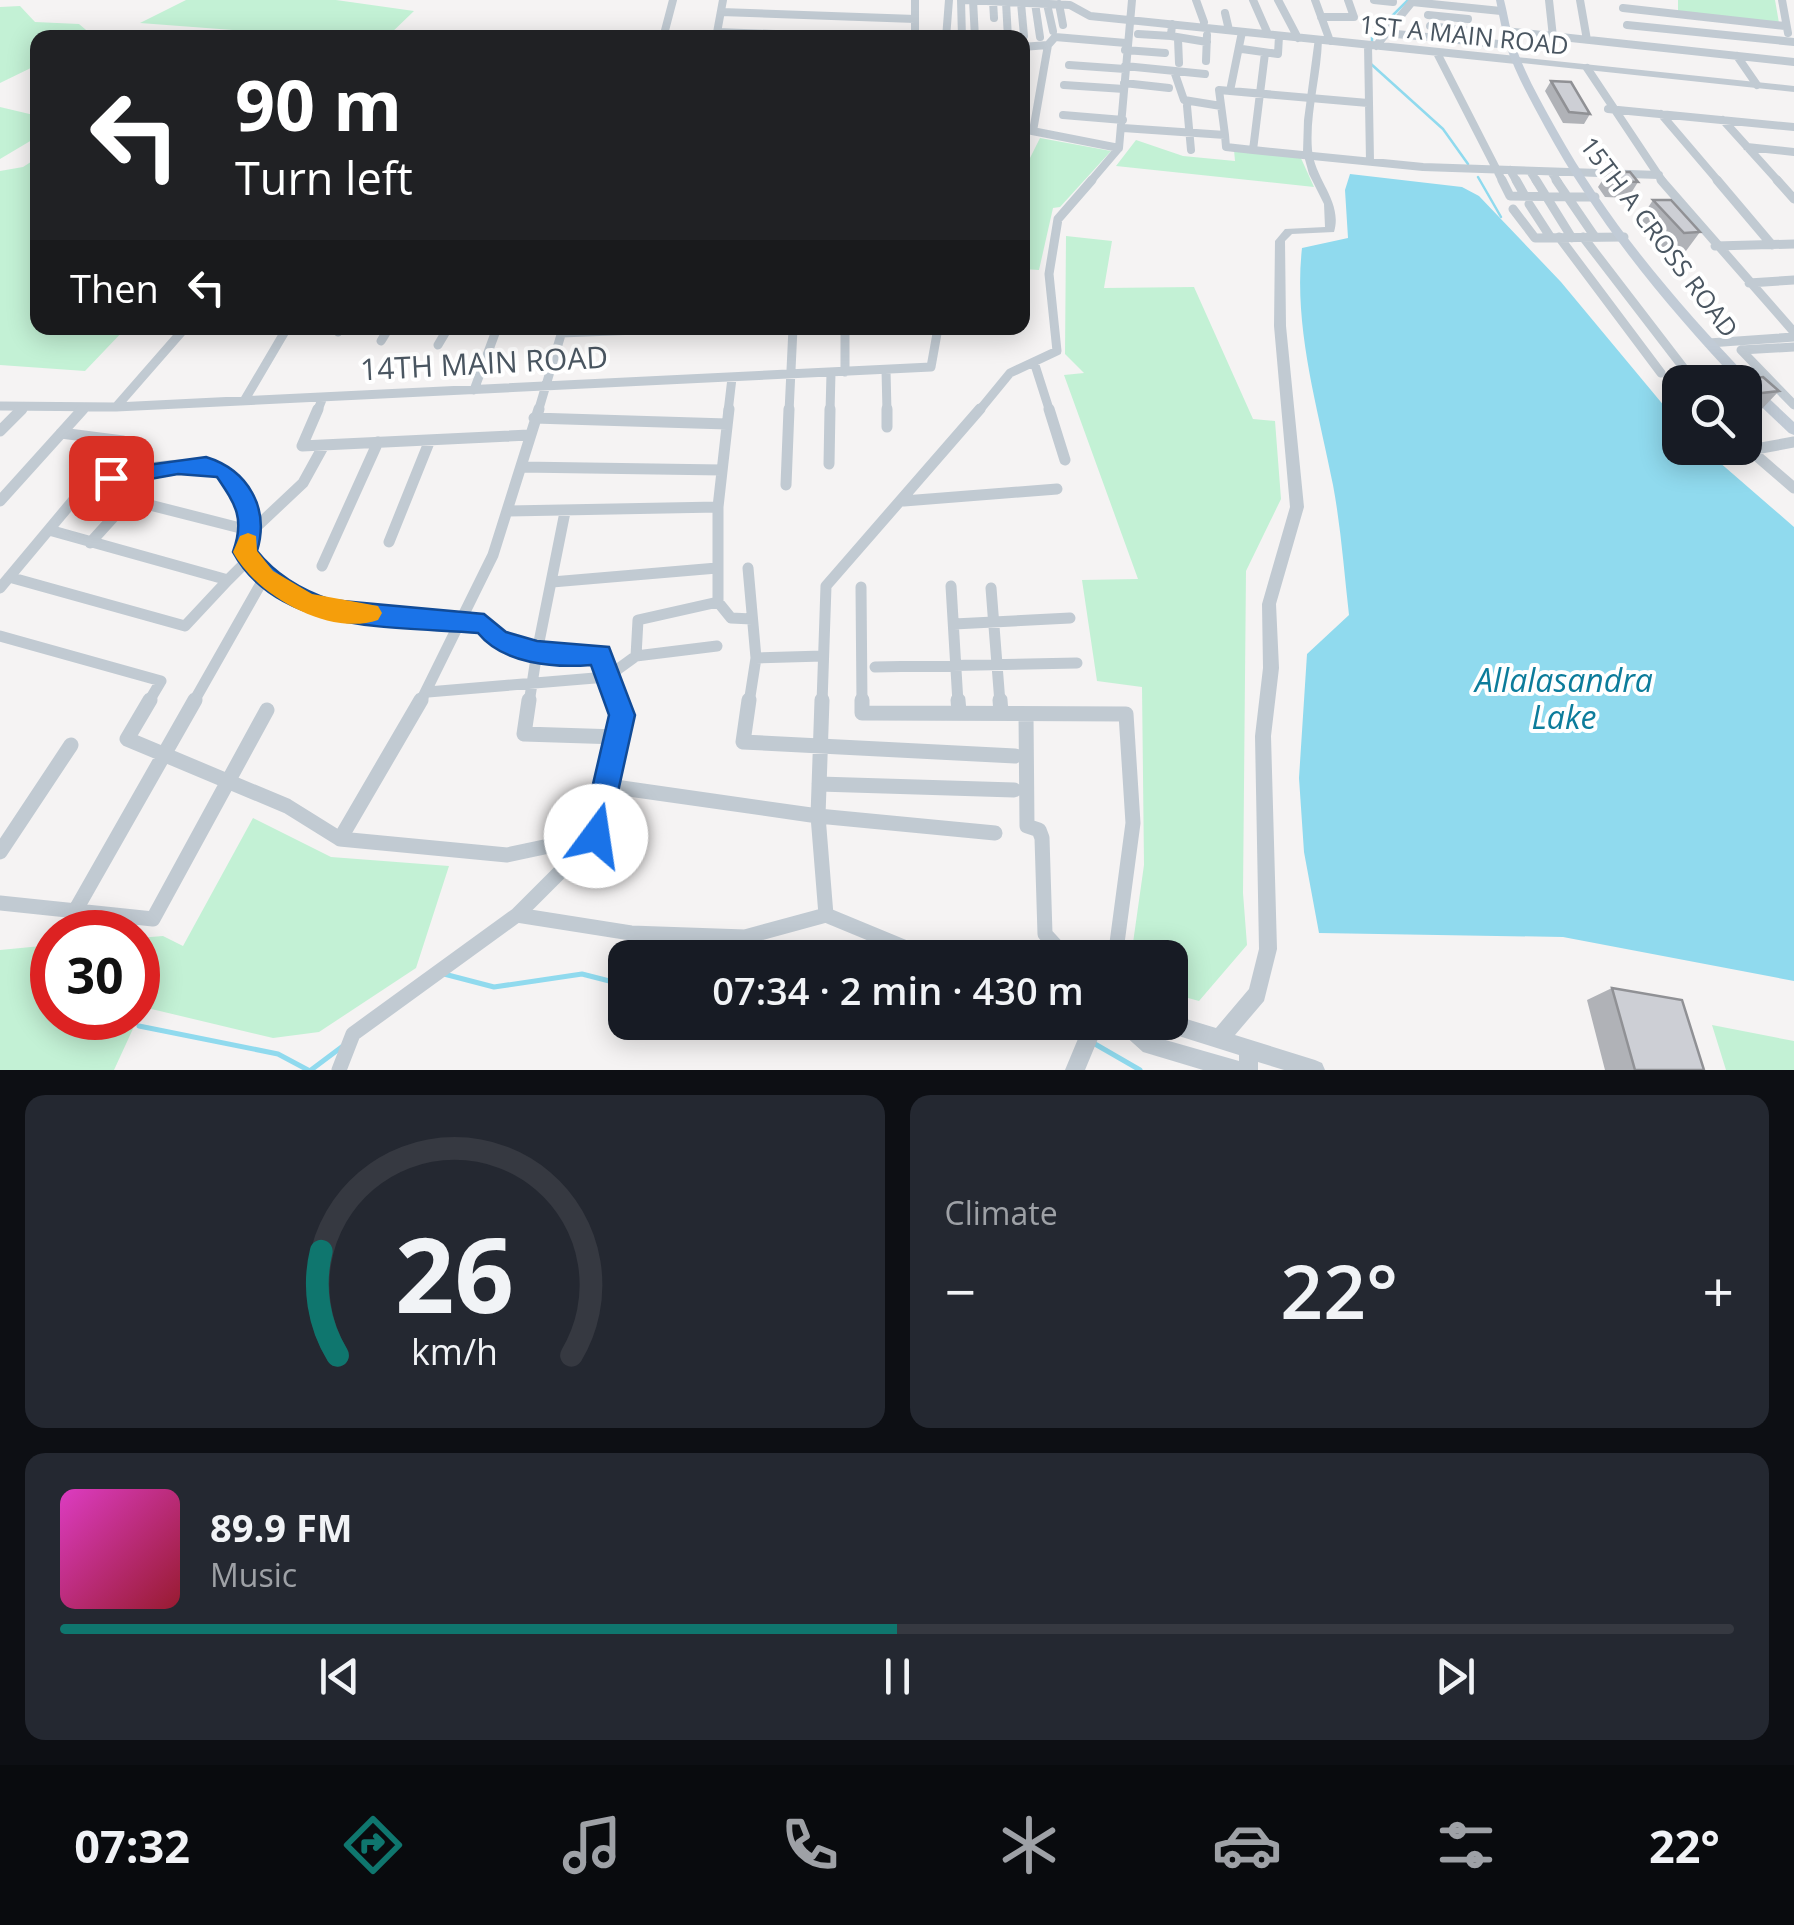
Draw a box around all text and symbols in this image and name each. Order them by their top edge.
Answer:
street label: 1ST A MAIN ROAD [1358,6,1570,62]
text: 90 m [235,56,402,152]
icon: left [70,70,200,200]
street label: 15TH A CROSS ROAD [1573,129,1746,344]
text: Turn left [235,147,413,208]
icon: left [179,260,234,315]
text: Then [70,262,159,314]
street label: 14TH MAIN ROAD [359,336,609,389]
map controls [1662,365,1762,465]
button: search [1662,365,1762,465]
pin [69,436,154,521]
icon: arrive [84,451,139,506]
water label: Allalasandra Lake [1473,658,1653,738]
position arrow [544,784,648,888]
speed limit sign: 30 [30,910,160,1040]
text: 07:34 · 2 min · 430 m [712,964,1084,1016]
text: Climate [945,1191,1058,1234]
text: 26 [395,1202,514,1343]
text: 22° [1280,1239,1398,1341]
text: − [945,1253,976,1328]
text: + [1703,1253,1734,1328]
text: km/h [411,1327,498,1375]
text: 89.9 FM [210,1501,353,1553]
text: Music [210,1553,297,1596]
icon: previous [312,1649,367,1704]
icon: pause [870,1649,925,1704]
icon: next [1428,1649,1483,1704]
icon: directions [338,1810,408,1880]
icon: music [557,1810,627,1880]
icon: phone [775,1810,845,1880]
icon: climate [994,1810,1064,1880]
icon: car [1212,1810,1282,1880]
icon: filters [1431,1810,1501,1880]
text: 07:32 [74,1815,190,1876]
text: 22° [1649,1815,1720,1876]

